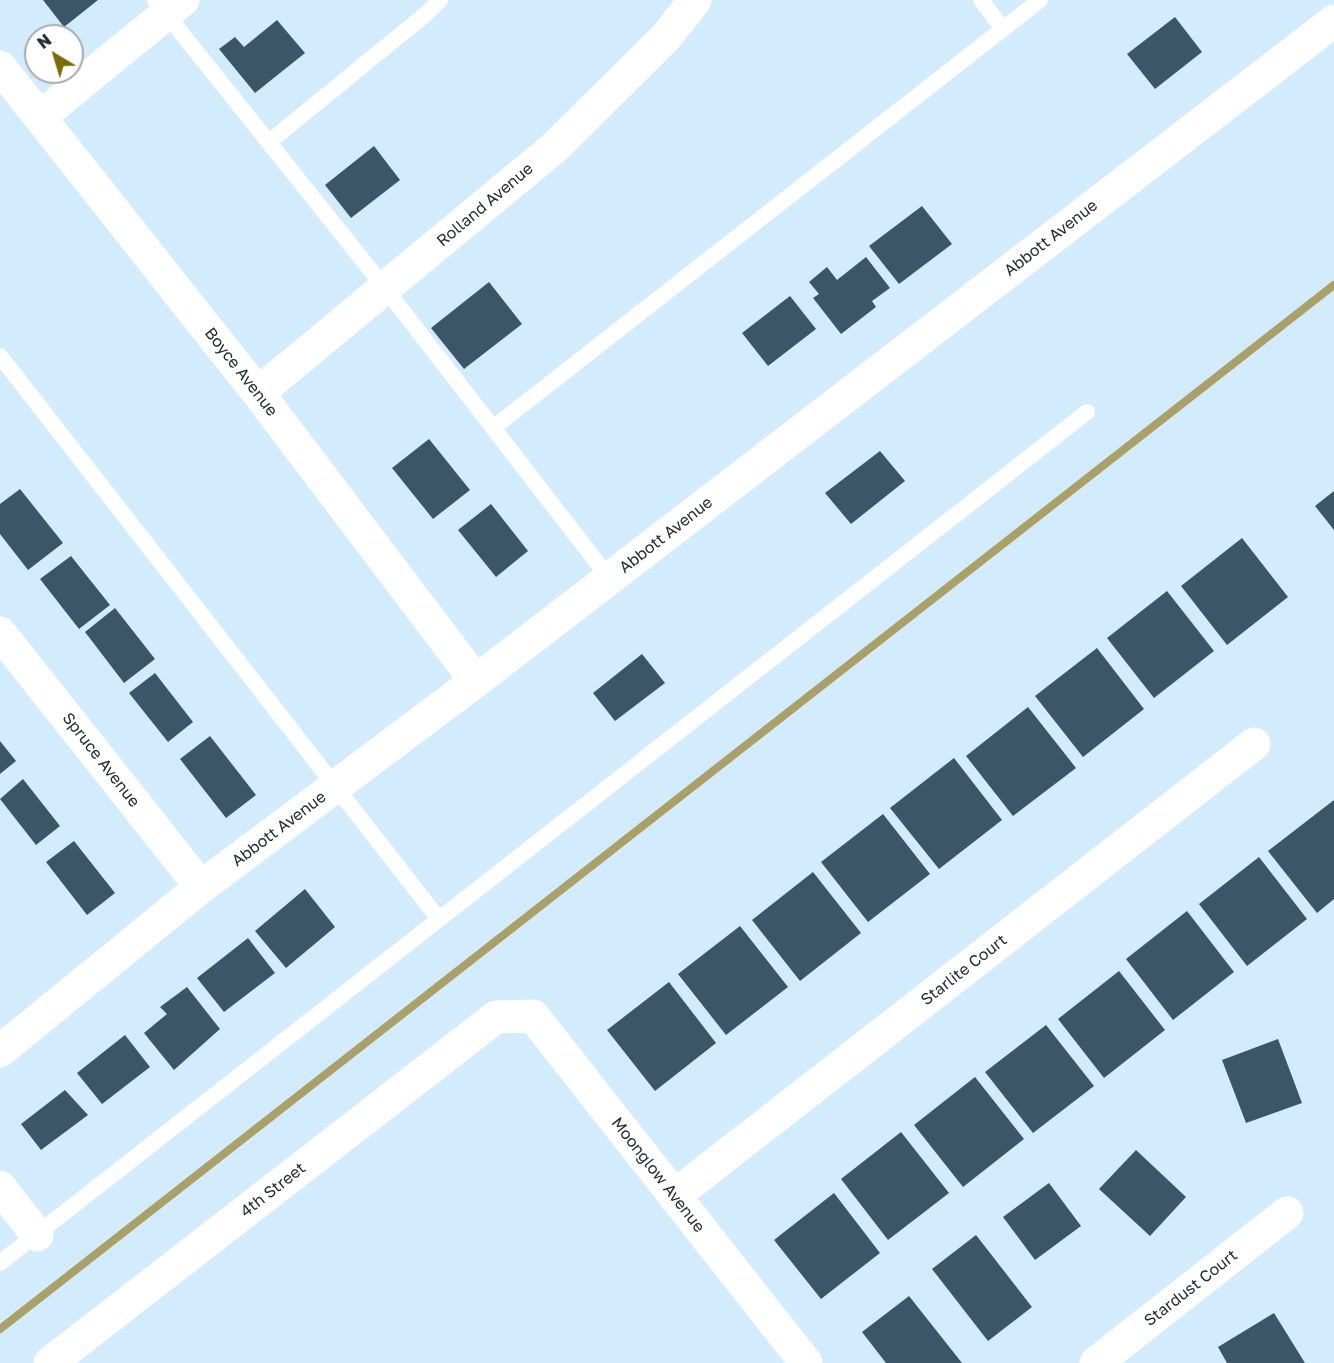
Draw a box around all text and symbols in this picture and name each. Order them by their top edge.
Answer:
north arrow [24,24,84,84]
text: N [33,30,55,53]
street label: Rolland Avenue [433,159,537,251]
street label: Abbott Avenue [1001,196,1101,280]
street label: Boyce Avenue [200,324,282,420]
street label: Abbott Avenue [616,493,716,577]
street label: Spruce Avenue [58,709,144,811]
street label: Abbott Avenue [228,787,330,871]
street label: Starlite Court [917,930,1011,1010]
street label: Moonglow Avenue [607,1114,709,1236]
street label: 4th Street [237,1159,309,1221]
street label: Stardust Court [1141,1246,1241,1330]

